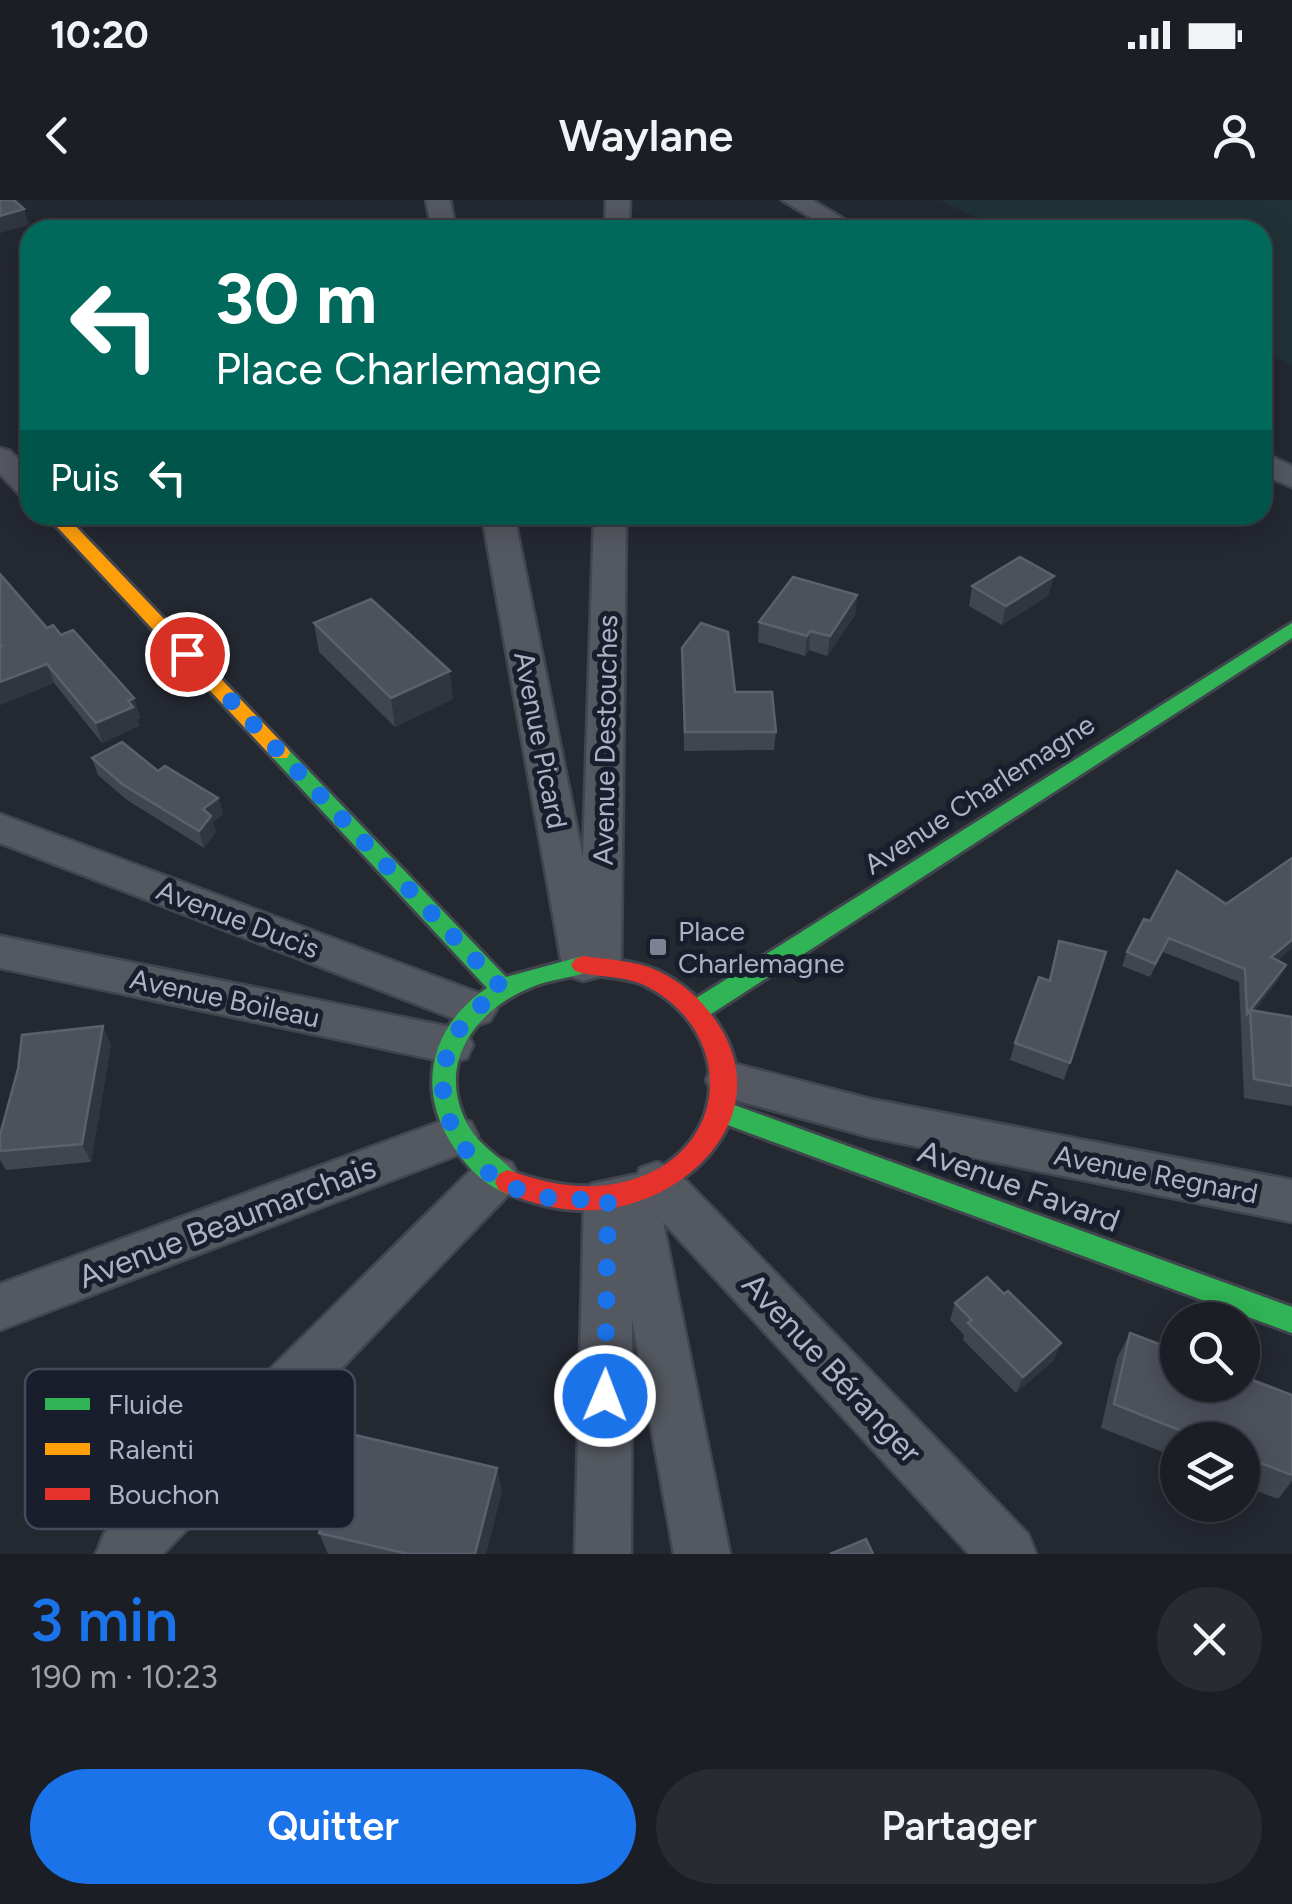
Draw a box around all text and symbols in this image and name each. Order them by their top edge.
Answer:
text: 10:20 [50,12,149,58]
icon: back [30,108,85,163]
text: Waylane [559,108,733,162]
icon: person [1207,108,1262,163]
text: 30 m [215,256,377,341]
icon: left [50,260,180,390]
text: Place Charlemagne [215,341,601,395]
icon: left [140,450,195,505]
text: Puis [50,455,120,501]
pin [145,612,230,697]
street label: Avenue Destouches [586,614,624,866]
icon: arrive [160,627,215,682]
street label: Avenue Picard [507,649,575,831]
street label: Avenue Charlemagne [857,707,1101,881]
street label: Avenue Ducis [152,872,324,966]
place label: Place Charlemagne [678,914,844,980]
marker: Place Charlemagne [647,936,669,958]
street label: Avenue Boileau [127,961,323,1035]
street label: Avenue Favard [913,1132,1125,1240]
street label: Avenue Regnard [1051,1138,1261,1210]
street label: Avenue Beaumarchais [73,1148,381,1296]
street label: Avenue Béranger [734,1265,930,1471]
map controls [1160,1302,1260,1522]
button: search [1160,1302,1260,1402]
position arrow [553,1344,657,1448]
legend [25,1369,355,1529]
text: Fluide [108,1387,183,1421]
button: layers [1160,1422,1260,1522]
text: Ralenti [108,1432,194,1466]
text: Bouchon [108,1477,220,1511]
text: 3 min [30,1584,178,1656]
button: close [1157,1587,1262,1692]
text: 190 m · 10:23 [30,1658,218,1696]
button: Quitter [30,1769,636,1884]
button: Partager [656,1769,1262,1884]

